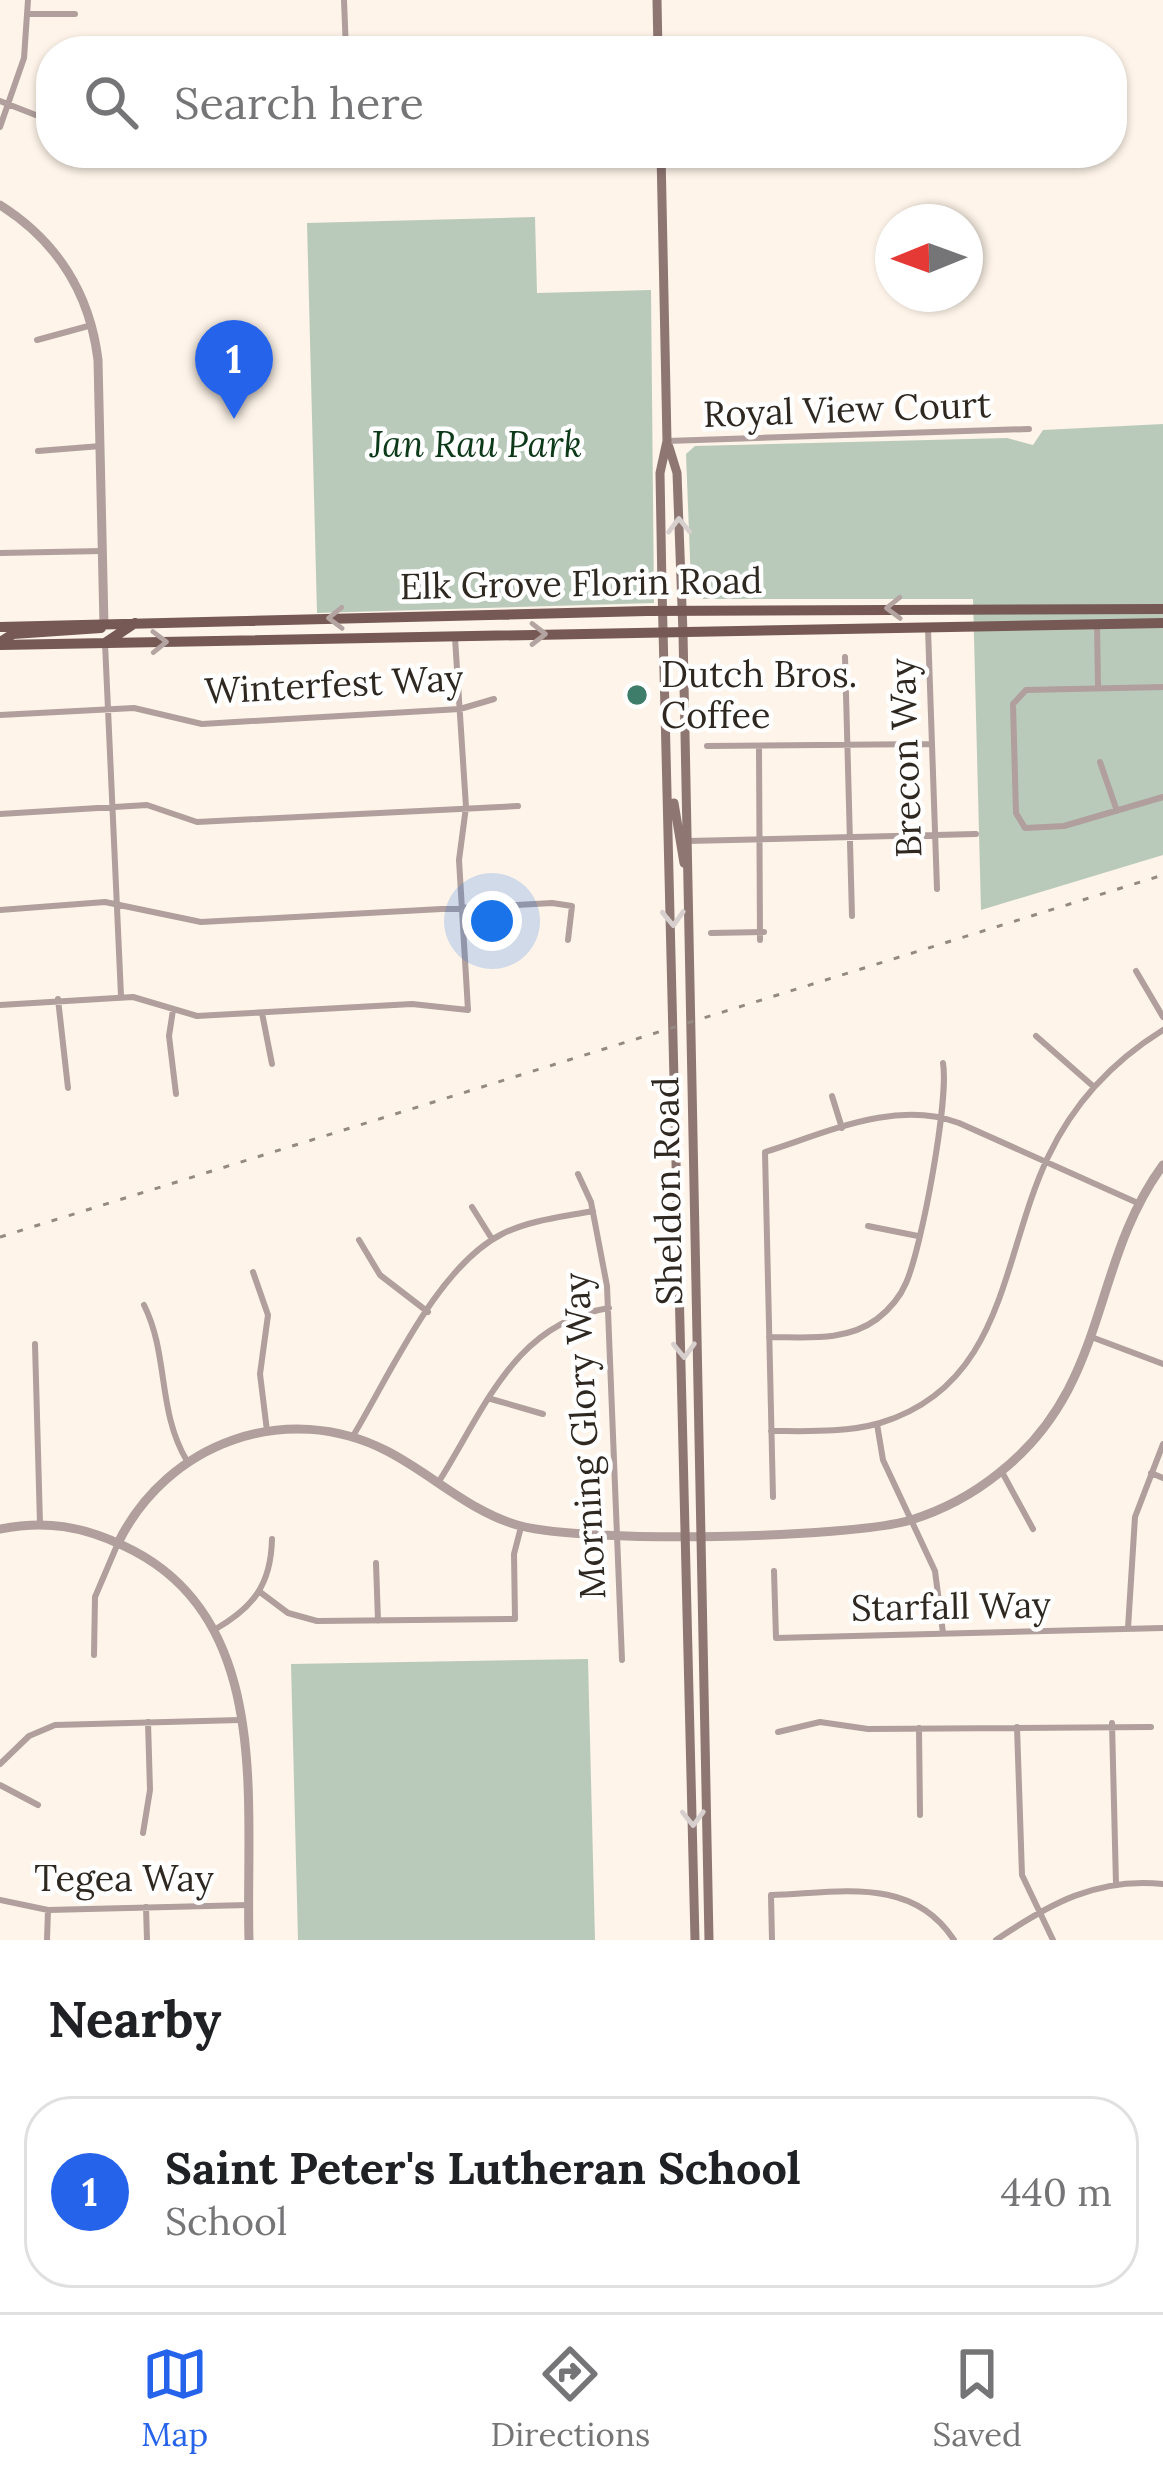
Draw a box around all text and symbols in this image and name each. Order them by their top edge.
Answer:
search box [36,36,1127,168]
icon: search [78,69,144,135]
text: Search here [174,74,424,131]
north arrow [875,204,983,312]
pin: 1 [195,320,273,419]
street label: Royal View Court [702,381,992,437]
park label: Jan Rau Park [369,421,582,467]
one-way arrow [666,516,692,535]
street label: Elk Grove Florin Road [399,557,763,609]
one-way arrow [884,595,902,621]
one-way arrow [326,605,344,631]
one-way arrow [529,622,548,648]
one-way arrow [150,630,169,656]
place label: Dutch Bros. Coffee [661,651,857,738]
street label: Winterfest Way [203,654,465,714]
street label: Brecon Way [879,657,931,859]
marker: Dutch Bros. Coffee [624,682,650,708]
your location [462,891,522,951]
one-way arrow [659,909,685,928]
street label: Sheldon Road [642,1076,692,1306]
street label: Morning Glory Way [552,1271,616,1601]
one-way arrow [670,1341,696,1360]
street label: Starfall Way [851,1581,1051,1631]
one-way arrow [680,1810,706,1828]
street label: Tegea Way [34,1855,214,1901]
text: Nearby [48,1986,221,2051]
text: Saint Peter's Lutheran School [165,2139,801,2196]
text: 1 [82,2167,98,2217]
text: 440 m [1000,2167,1112,2217]
text: School [165,2196,287,2246]
tab: Map [141,2341,208,2455]
tab: Directions [491,2341,650,2455]
tab: Saved [933,2341,1022,2455]

